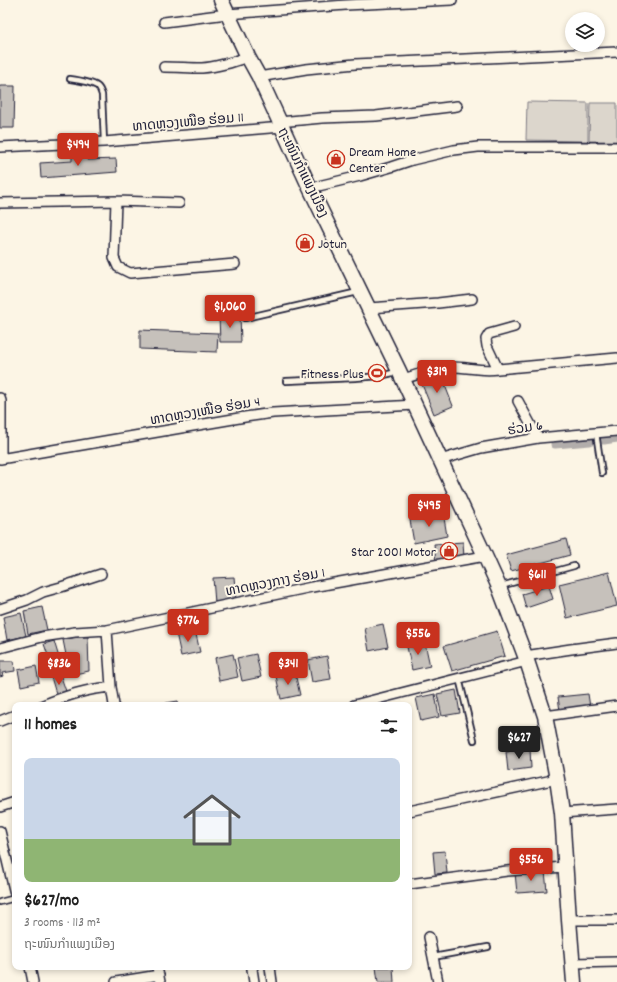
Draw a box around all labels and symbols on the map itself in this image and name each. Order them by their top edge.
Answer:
street label: ທາດຫຼວງເໜືອ ຮ່ອມ 11 [132,108,245,138]
street label: ຖະໜົນກຳແພງເມືອງ [272,124,333,221]
pin: $494 [54,133,102,167]
place label: Dream Home Center [349,143,416,179]
shop icon: Dream Home Center [326,149,346,169]
shop icon: Jotun [295,233,315,253]
place label: Jotun [318,235,347,255]
pin: $1,060 [197,295,263,329]
pin: $319 [413,360,461,394]
sports icon: Fitness Plus [367,363,387,383]
place label: Fitness Plus [301,365,364,385]
street label: ທາດຫຼວງເໜືອ ຮ່ອມ 4 [149,392,262,431]
street label: ຮ່ວມ 6 [506,416,545,442]
pin: $495 [405,494,453,528]
shop icon: Star 2001 Motor [439,541,459,561]
place label: Star 2001 Motor [351,543,437,563]
pin: $611 [513,563,561,597]
street label: ທາດຫຼວງກາງ ຮ່ອມ 1 [224,564,327,602]
pin: $776 [164,609,212,643]
pin: $556 [394,622,442,656]
pin: $836 [35,652,83,686]
pin: $341 [264,652,312,686]
pin: $627 [495,726,543,760]
pin: $556 [507,848,555,882]

